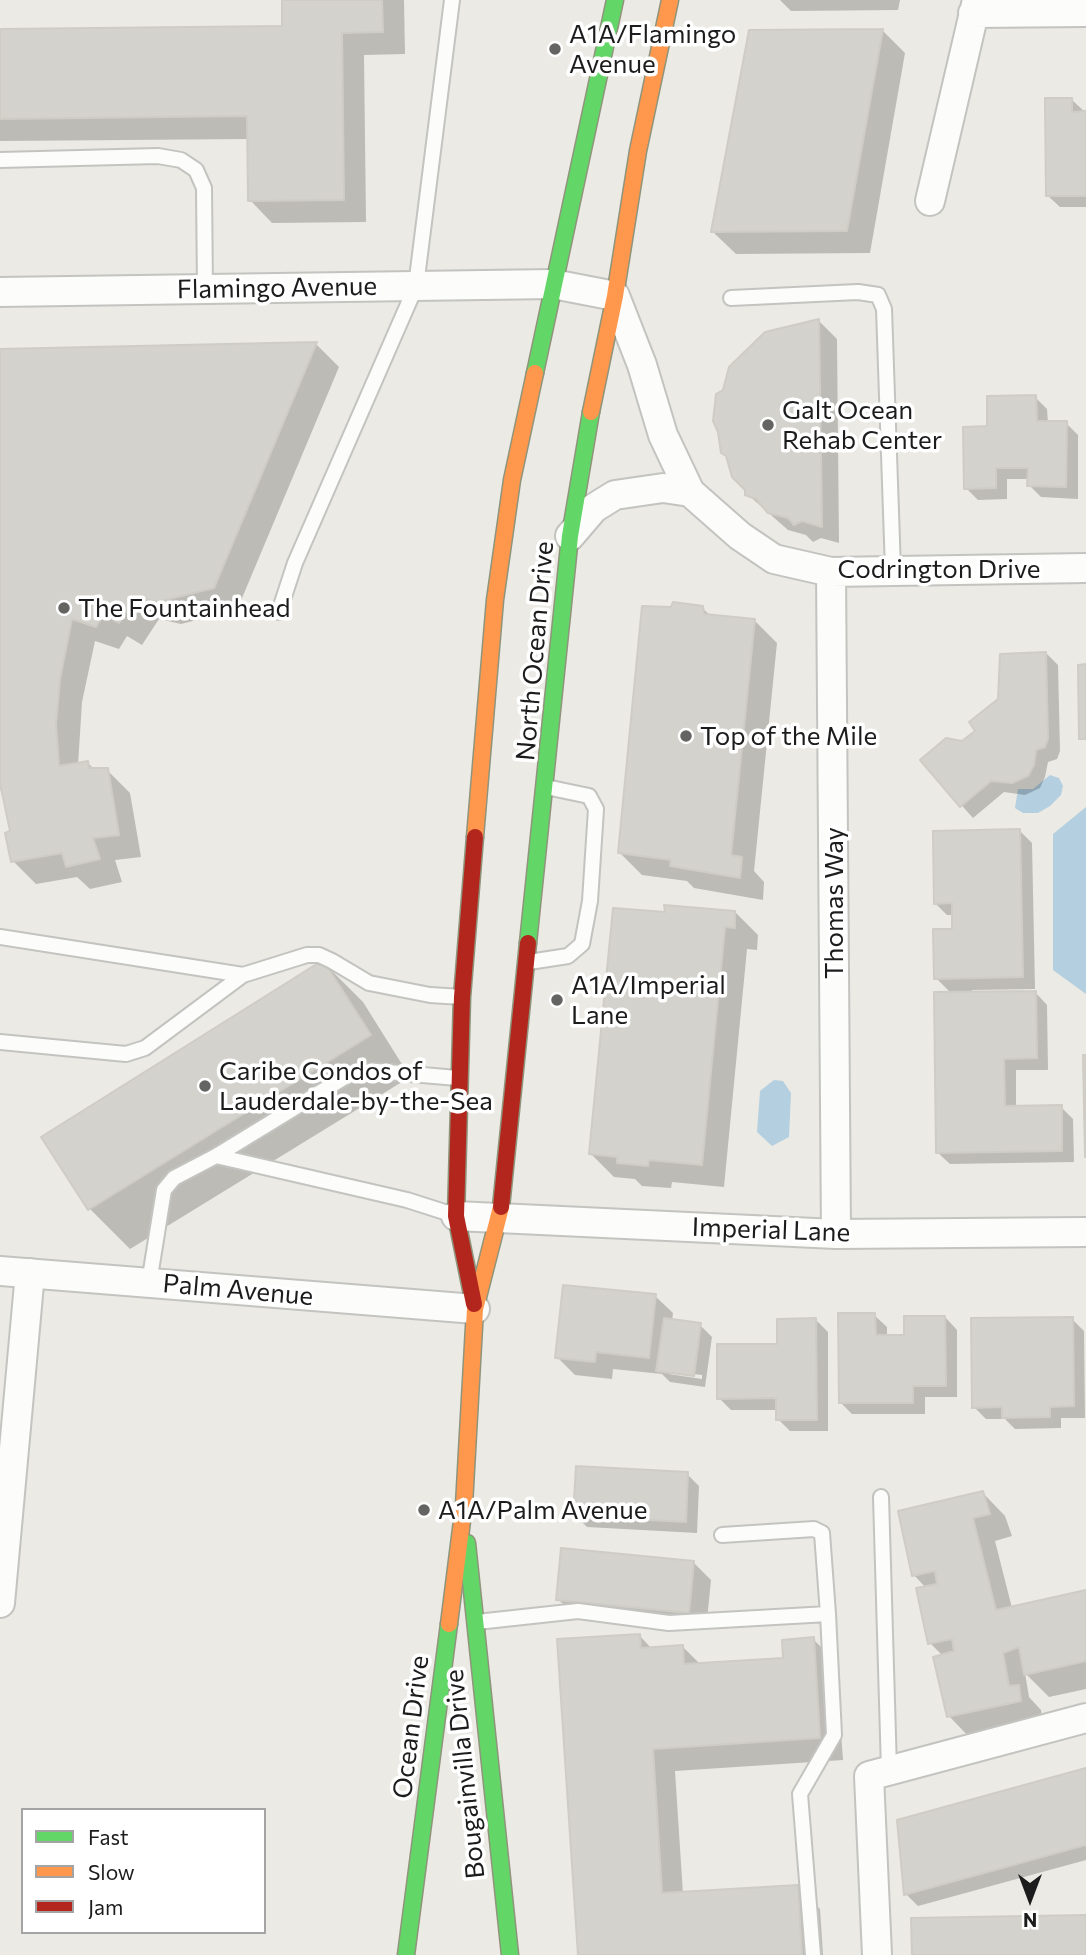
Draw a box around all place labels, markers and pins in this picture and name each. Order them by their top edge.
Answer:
place label: A1A/Flamingo Avenue [569,18,736,80]
marker: A1A/Flamingo Avenue [547,41,563,57]
place label: Galt Ocean Rehab Center [782,394,942,456]
marker: Galt Ocean Rehab Center [760,417,776,433]
place label: The Fountainhead [78,592,291,624]
marker: The Fountainhead [56,600,72,616]
place label: Top of the Mile [700,720,877,752]
marker: Top of the Mile [678,728,694,744]
place label: A1A/Imperial Lane [571,969,726,1030]
marker: A1A/Imperial Lane [549,992,565,1008]
place label: Caribe Condos of Lauderdale-by-the-Sea [219,1055,493,1116]
marker: Caribe Condos of Lauderdale-by-the-Sea [197,1078,213,1094]
place label: A1A/Palm Avenue [438,1494,647,1526]
marker: A1A/Palm Avenue [416,1502,432,1518]

